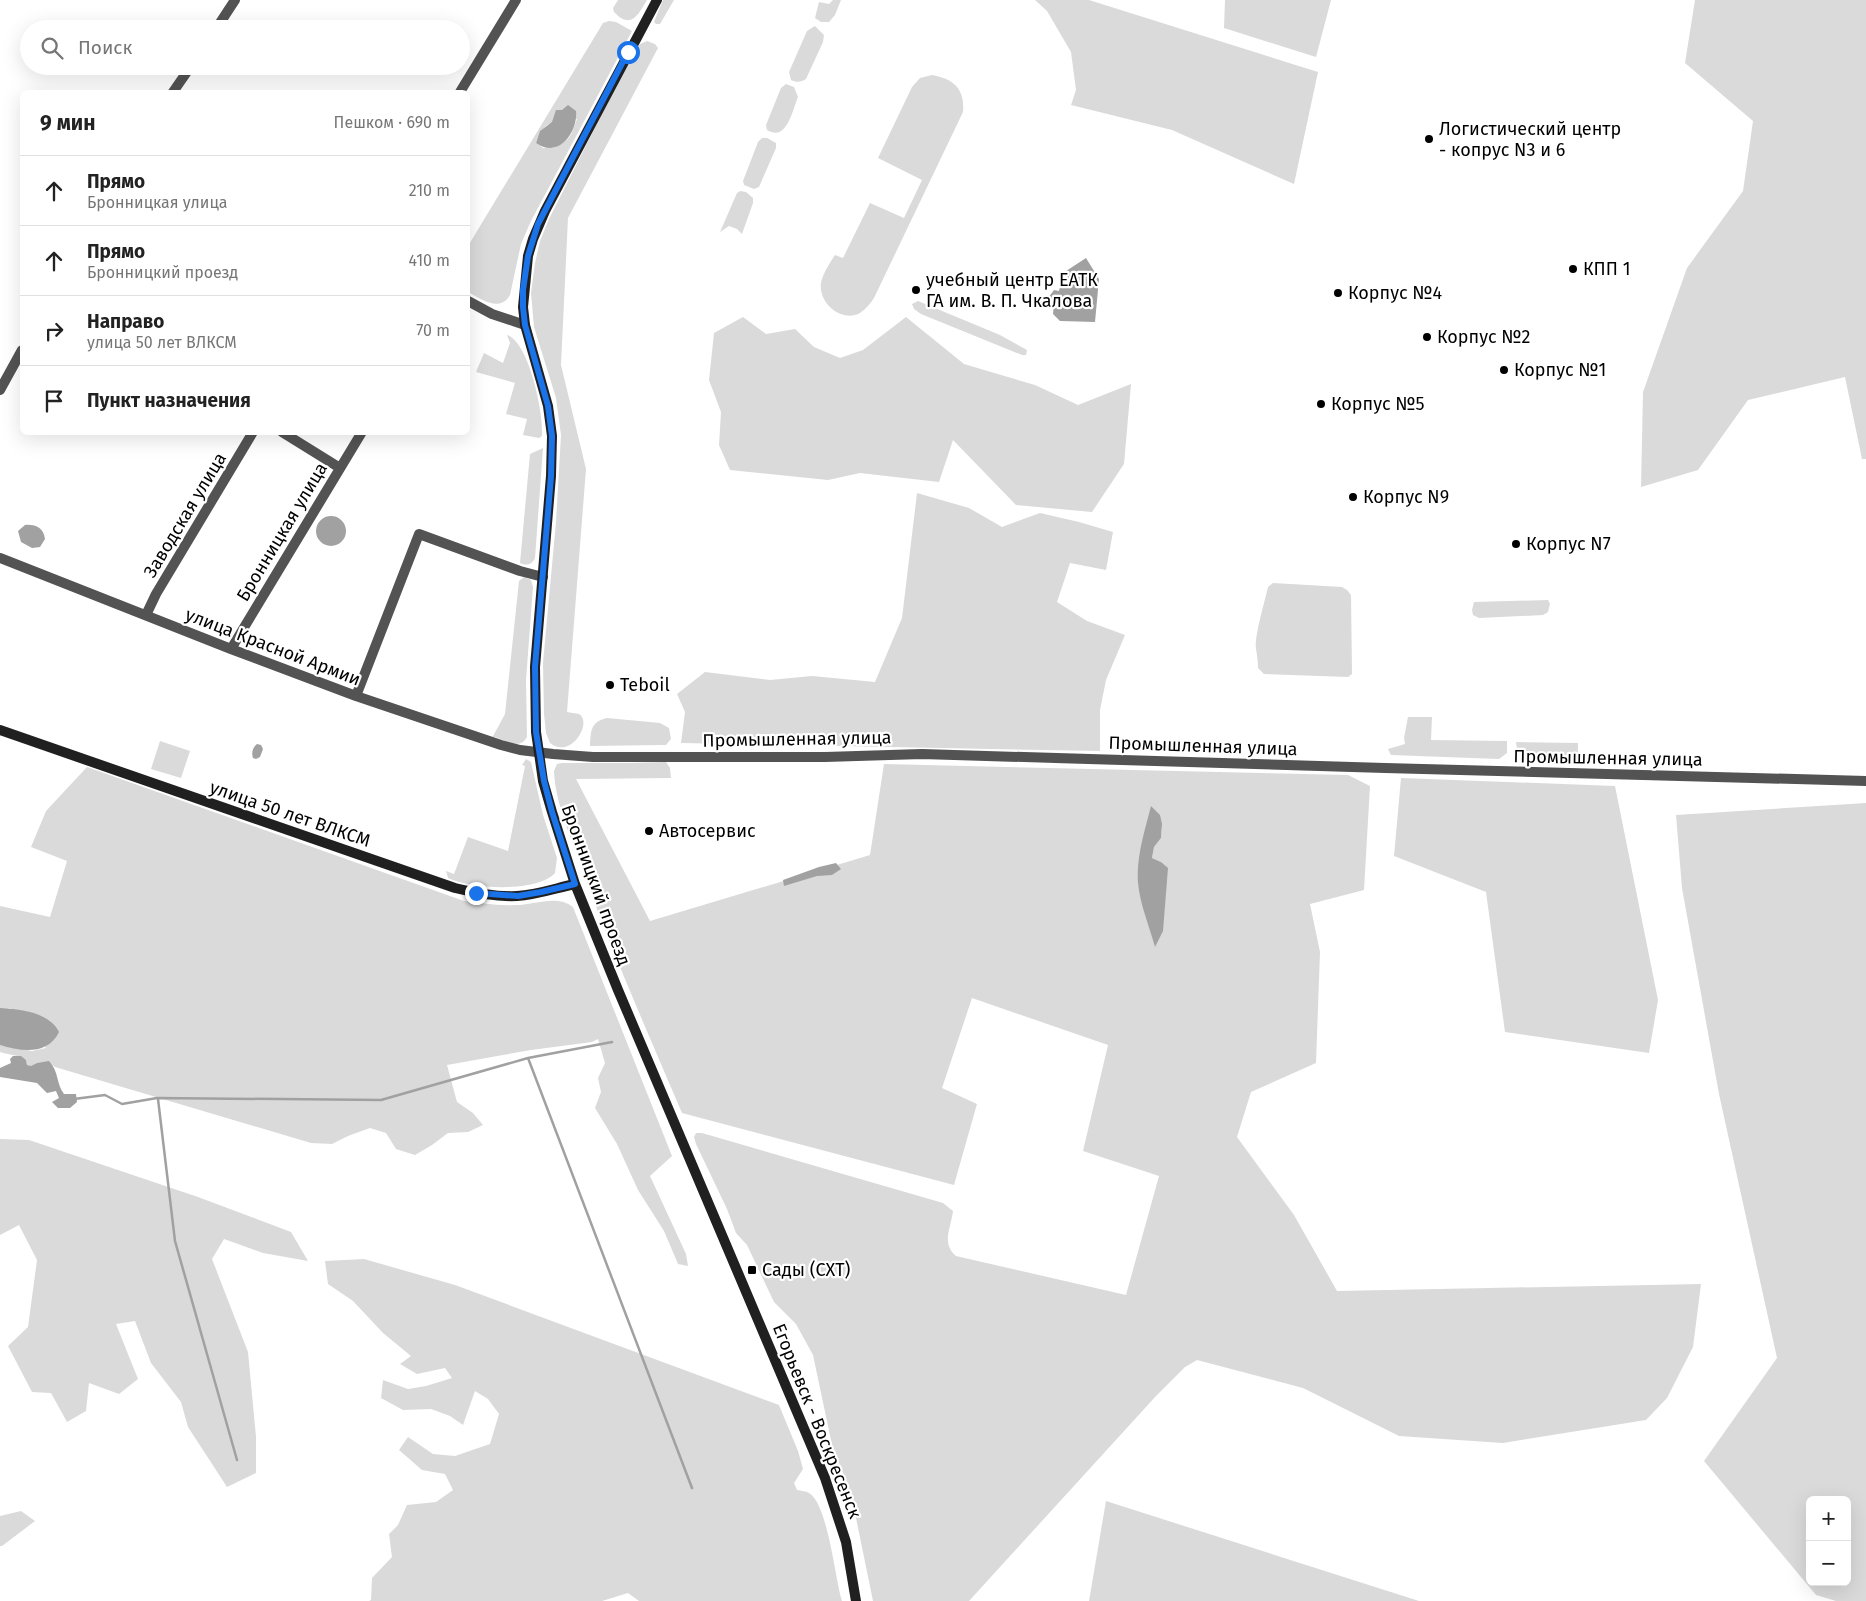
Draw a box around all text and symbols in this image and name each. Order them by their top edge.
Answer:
search box [20,20,470,75]
icon: search [38,34,66,62]
text: Поиск [78,36,132,59]
route start [617,41,640,64]
text: 9 мин [40,110,96,136]
text: Пешком · 690 m [334,113,450,132]
place label: Логистический центр - копрус N3 и 6 [1439,118,1621,161]
marker: Логистический центр - копрус N3 и 6 [1423,133,1435,145]
text: Прямо [87,170,145,193]
icon: ahead [40,177,68,205]
text: 210 m [409,181,450,200]
text: Бронницкая улица [87,193,227,212]
text: Прямо [87,240,145,263]
icon: ahead [40,247,68,275]
text: 410 m [409,251,450,270]
place label: КПП 1 [1583,258,1630,280]
text: Бронницкий проезд [87,263,238,282]
marker: КПП 1 [1567,263,1579,275]
place label: учебный центр ЕАТК ГА им. В. П. Чкалова [926,269,1098,312]
place label: Корпус №4 [1348,282,1443,304]
marker: учебный центр ЕАТК ГА им. В. П. Чкалова [910,284,922,296]
marker: Корпус №4 [1332,287,1344,299]
text: Направо [87,310,164,333]
icon: right [40,317,68,345]
text: 70 m [416,321,450,340]
place label: Корпус №2 [1437,326,1531,348]
marker: Корпус №2 [1421,331,1433,343]
text: улица 50 лет ВЛКСМ [87,333,237,352]
place label: Корпус №1 [1514,359,1606,381]
marker: Корпус №1 [1498,364,1510,376]
icon: arrive [40,387,68,415]
text: Пункт назначения [87,389,251,412]
place label: Корпус №5 [1331,393,1425,415]
marker: Корпус №5 [1315,398,1327,410]
street label: Заводская улица [139,449,231,581]
street label: Бронницкая улица [232,459,332,605]
place label: Корпус N9 [1363,486,1449,508]
marker: Корпус N9 [1347,491,1359,503]
place label: Корпус N7 [1526,533,1611,555]
marker: Корпус N7 [1510,538,1522,550]
street label: улица Красной Армии [182,603,364,691]
place label: Teboil [620,674,670,696]
marker: Teboil [604,679,616,691]
street label: Промышленная улица [702,726,892,752]
street label: Промышленная улица [1108,732,1298,760]
street label: Промышленная улица [1513,745,1703,771]
street label: улица 50 лет ВЛКСМ [207,776,373,852]
street label: Бронницкий проезд [557,801,635,969]
place label: Автосервис [659,820,756,842]
marker: Автосервис [643,825,655,837]
route end [465,882,488,905]
place label: Сады (СХТ) [762,1259,851,1281]
marker: Сады (СХТ) [746,1264,758,1276]
street label: Егорьевск - Воскресенск [768,1320,866,1522]
map controls [1806,1496,1851,1586]
button: + [1806,1496,1851,1541]
button: − [1806,1541,1851,1586]

